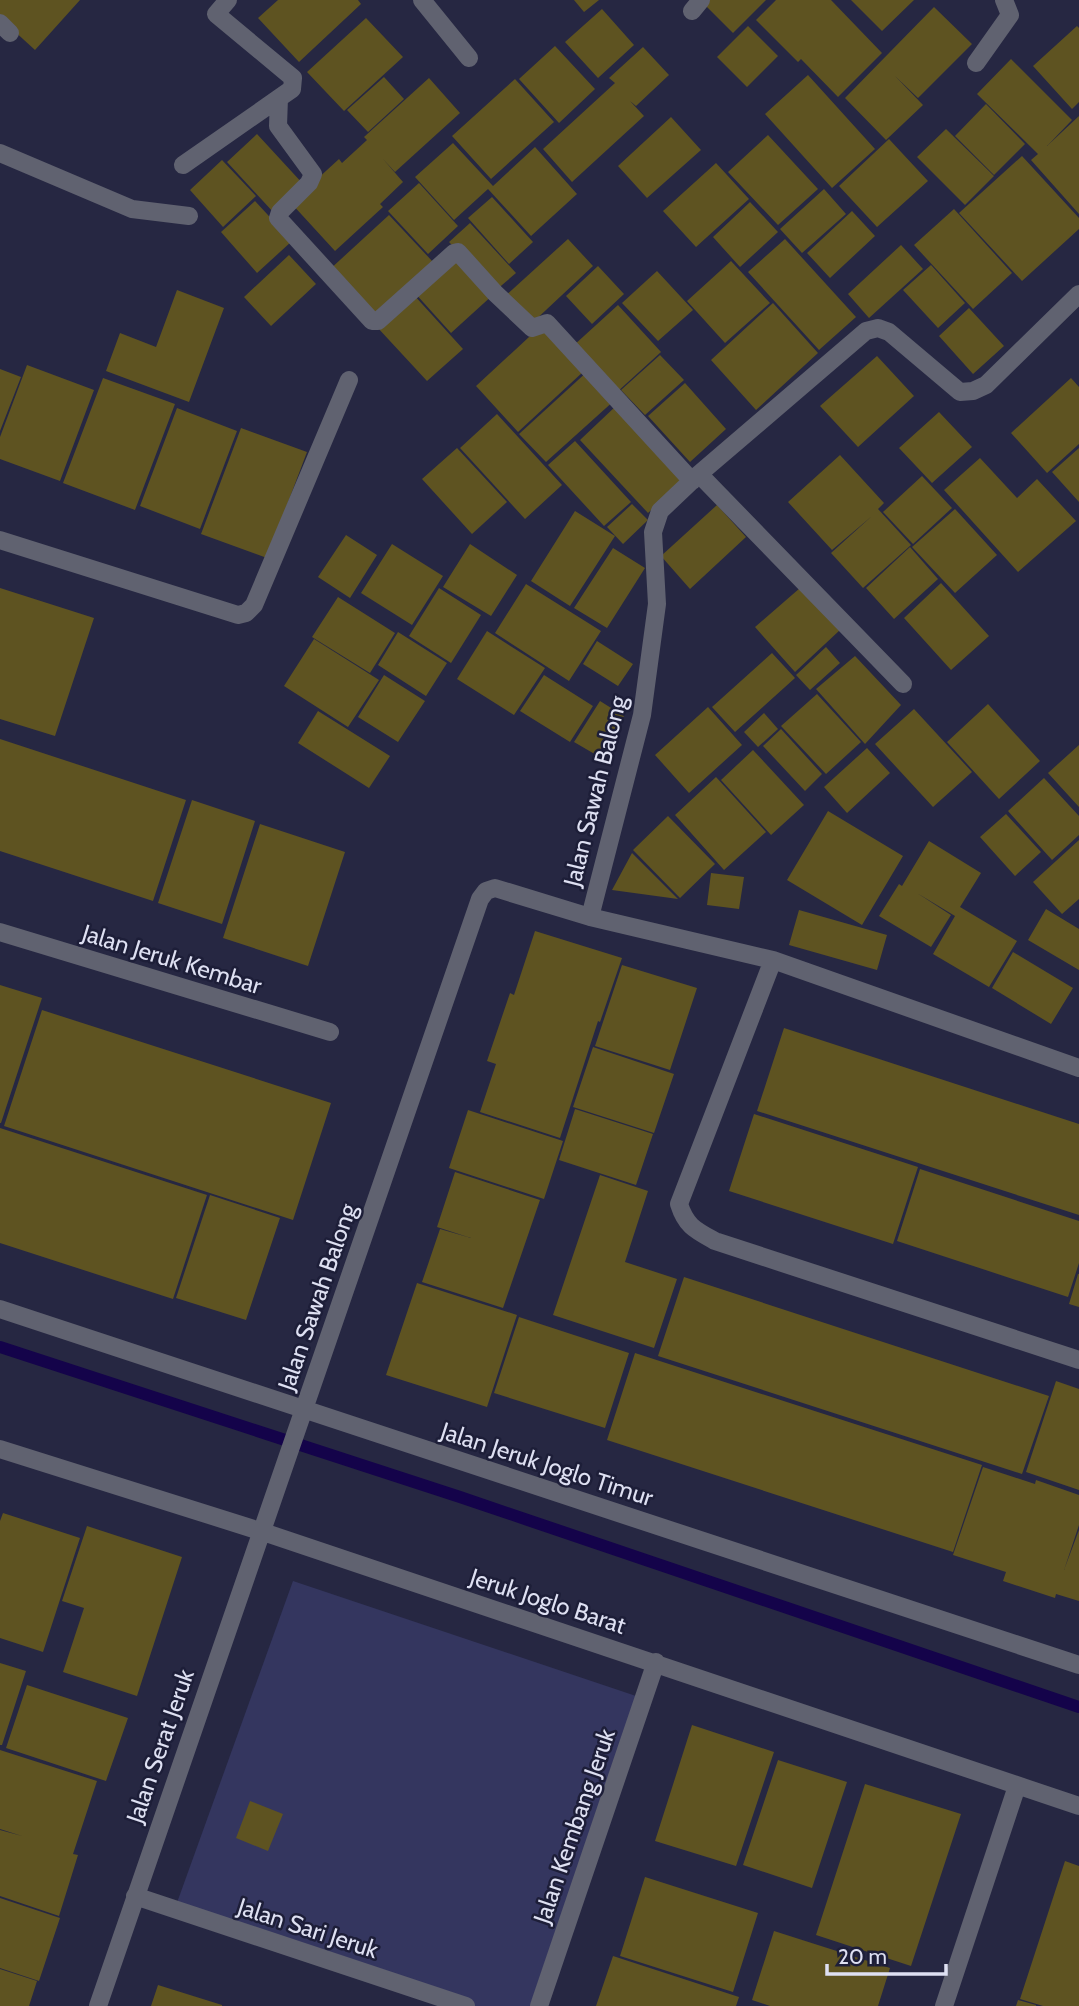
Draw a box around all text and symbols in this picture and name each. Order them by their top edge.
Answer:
street label: Jalan Sawah Balong [557,691,633,890]
street label: Jalan Jeruk Kembar [78,918,266,1000]
street label: Jalan Sawah Balong [271,1199,363,1395]
street label: Jalan Jeruk Joglo Timur [436,1416,657,1512]
street label: Jeruk Joglo Barat [465,1562,630,1640]
street label: Jalan Serat Jeruk [120,1665,200,1828]
street label: Jalan Kembang Jeruk [527,1725,621,1928]
street label: Jalan Sari Jeruk [233,1891,382,1964]
scale bar [827,1932,946,1976]
text: 20 m [838,1944,887,1969]

